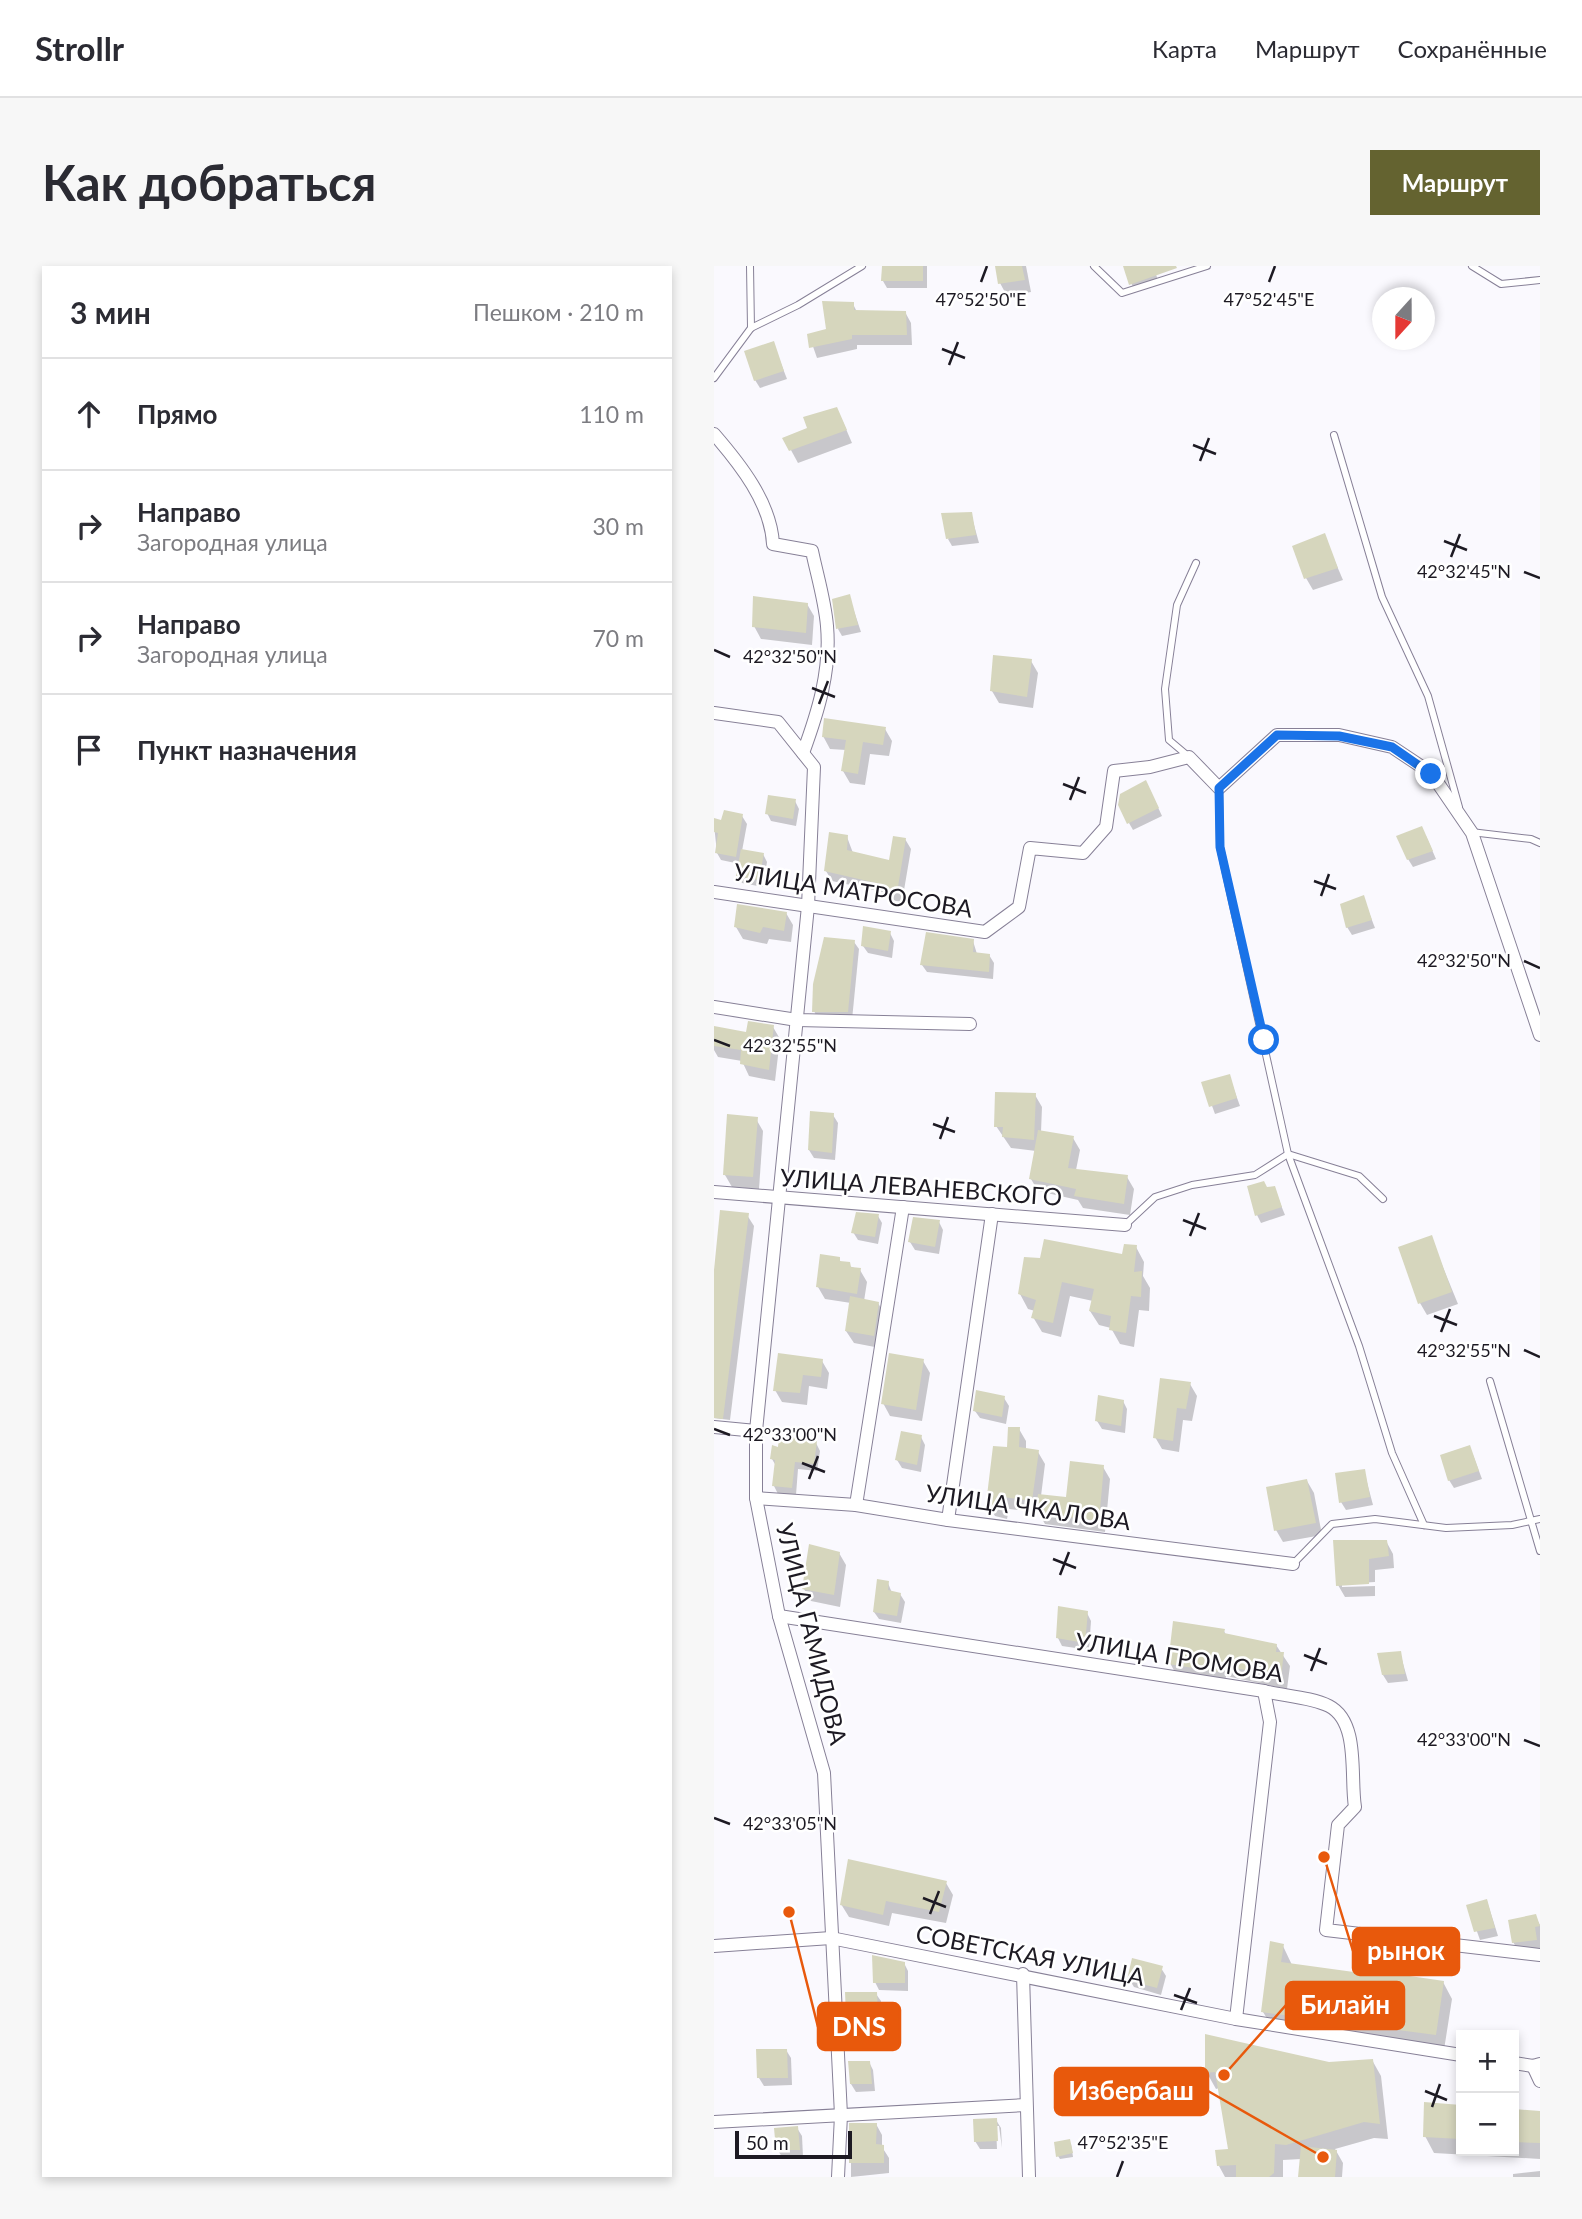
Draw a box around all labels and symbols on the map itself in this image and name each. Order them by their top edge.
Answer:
north arrow [1372,287,1435,350]
text: 47°52'50"E [936,288,1026,310]
text: 47°52'45"E [1224,288,1314,310]
text: 42°32'45"N [1417,560,1511,582]
text: 42°32'50"N [743,645,837,667]
route end [1415,758,1446,789]
street label: УЛИЦА МАТРОСОВА [732,856,976,923]
text: 42°32'50"N [1417,949,1511,971]
route start [1248,1024,1279,1055]
text: 42°32'55"N [743,1034,837,1056]
street label: УЛИЦА ЛЕВАНЕВСКОГО [779,1162,1063,1211]
text: 42°32'55"N [1417,1339,1511,1361]
text: 42°33'00"N [743,1423,837,1445]
street label: УЛИЦА ЧКАЛОВА [924,1478,1134,1535]
street label: УЛИЦА ГАМИДОВА [771,1520,854,1748]
street label: УЛИЦА ГРОМОВА [1073,1626,1286,1687]
text: 42°33'00"N [1417,1728,1511,1750]
text: 42°33'05"N [743,1812,837,1834]
street label: СОВЕТСКАЯ УЛИЦА [913,1918,1148,1991]
callout: рынок [1353,1928,1459,1975]
text: рынок [1367,1934,1445,1966]
callout: Билайн [1286,1982,1404,2029]
text: Билайн [1300,1988,1390,2020]
callout: DNS [818,2003,900,2050]
text: DNS [832,2010,886,2042]
callout: Избербаш [1055,2068,1208,2115]
text: Избербаш [1068,2074,1194,2106]
scale bar [735,2128,852,2160]
text: 47°52'35"E [1078,2131,1168,2153]

